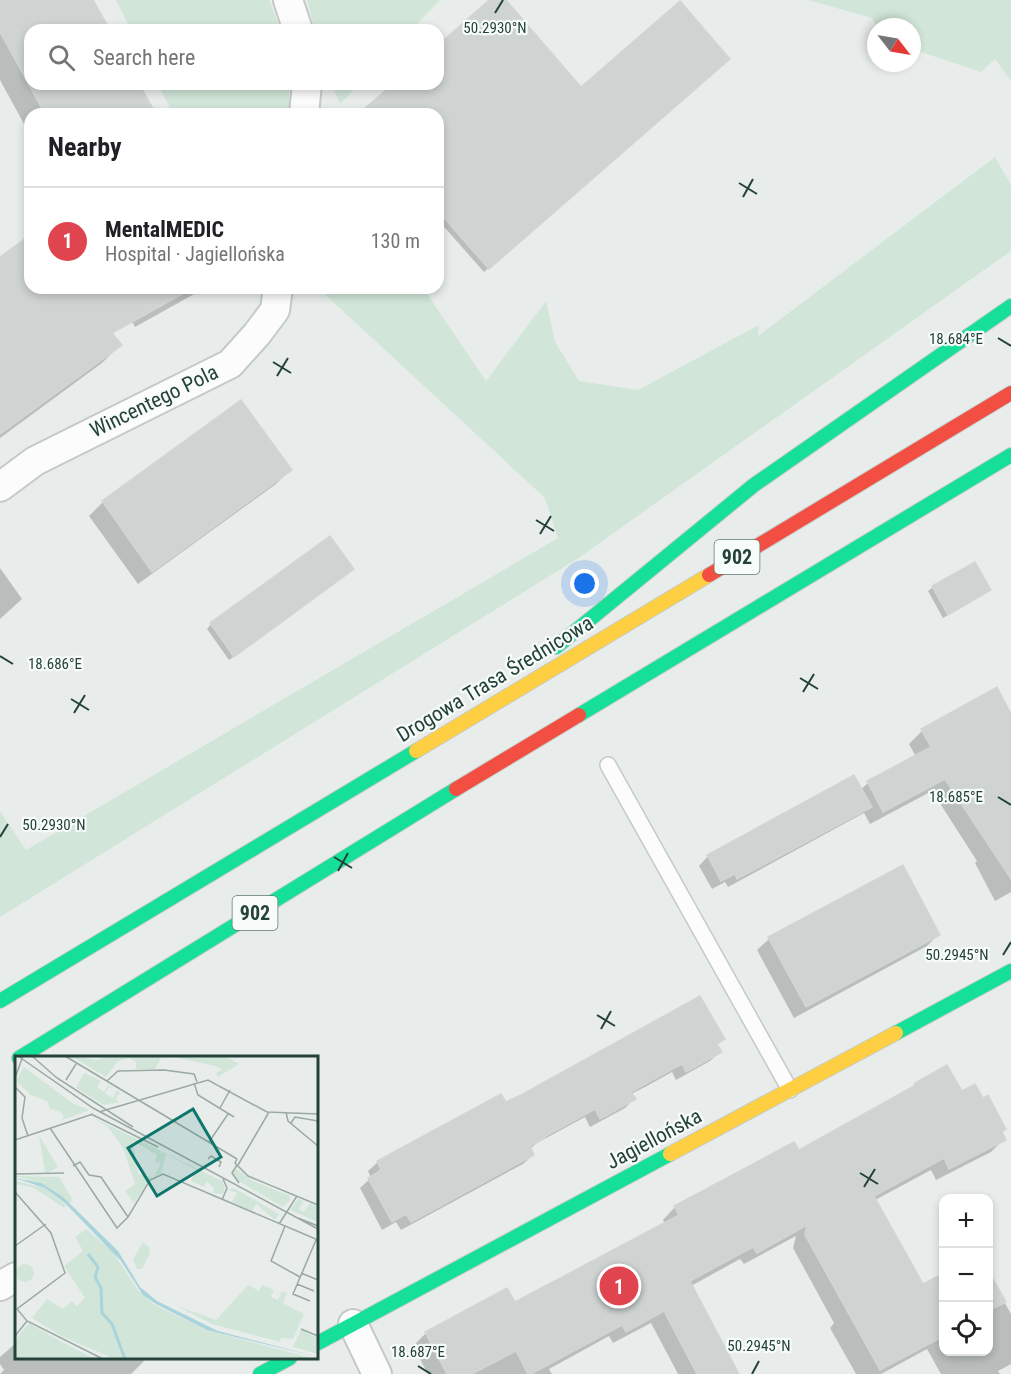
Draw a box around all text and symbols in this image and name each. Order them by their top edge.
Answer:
north arrow [867,18,921,72]
text: 50.2930°N [463,19,527,37]
search box [24,24,444,90]
icon: search [45,41,78,74]
text: Search here [93,45,195,70]
text: Nearby [48,132,122,162]
text: MentalMEDIC [105,217,224,242]
text: 1 [62,229,73,253]
text: 130 m [371,229,420,253]
text: Hospital · Jagiellońska [105,242,285,266]
text: 18.684°E [929,330,983,348]
street label: Wincentego Pola [86,360,222,442]
road number: 902 [714,540,760,574]
your location [570,569,599,598]
street label: Drogowa Trasa Średnicowa [393,611,597,747]
text: 18.686°E [28,655,82,673]
text: 18.685°E [929,788,983,806]
text: 50.2930°N [22,816,86,834]
road number: 902 [232,896,278,930]
text: 50.2945°N [925,946,989,964]
inset map [15,1056,318,1359]
street label: Jagiellońska [602,1104,706,1174]
map controls [939,1194,993,1356]
button: + [939,1194,993,1248]
button: − [939,1248,993,1302]
pin: 1 [600,1264,638,1308]
button: locate [939,1302,993,1356]
text: 50.2945°N [727,1337,791,1355]
text: 18.687°E [391,1343,445,1361]

